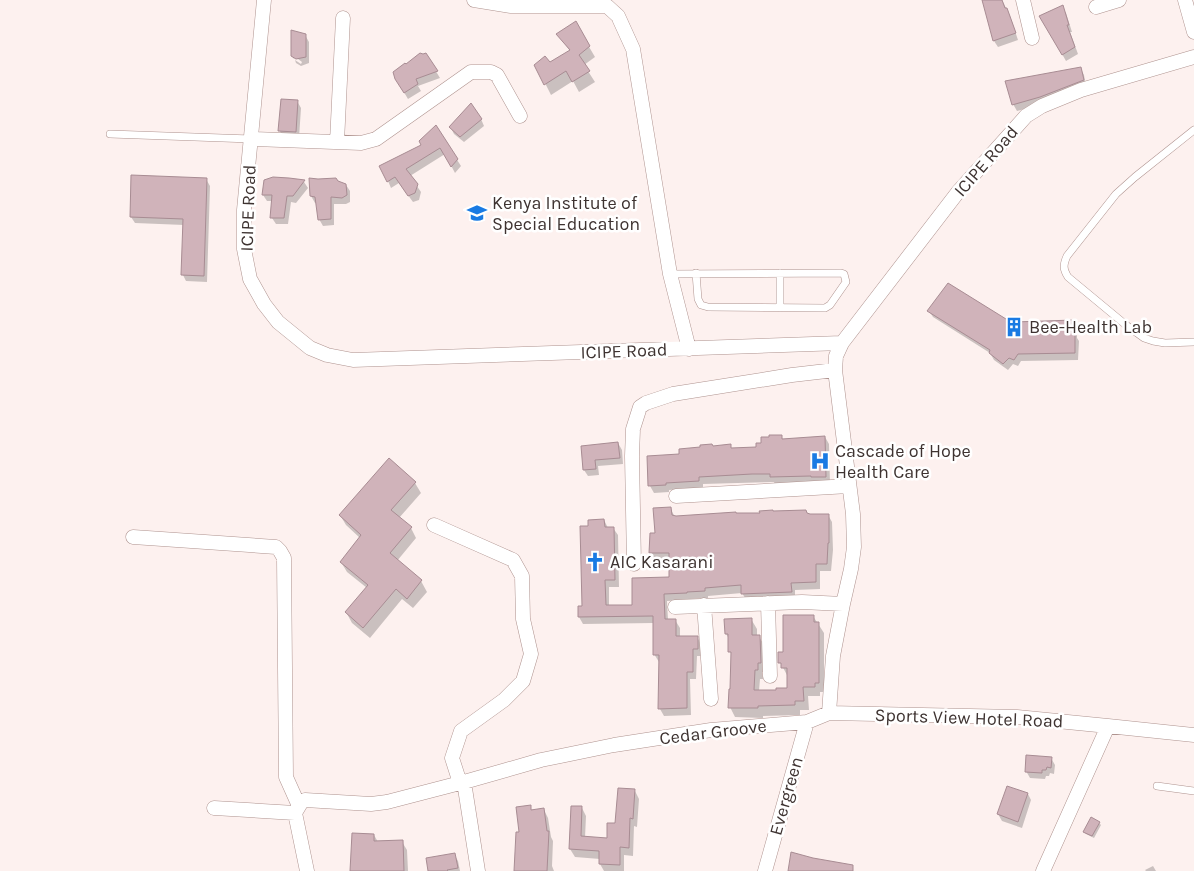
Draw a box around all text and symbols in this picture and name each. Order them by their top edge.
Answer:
street label: ICIPE Road [949,121,1023,201]
street label: ICIPE Road [235,164,261,252]
place label: Kenya Institute of Special Education [492,192,640,235]
school or university icon: Kenya Institute of Special Education [466,202,488,224]
building icon: Bee-Health Lab [1003,316,1025,338]
place label: Bee-Health Lab [1029,316,1152,338]
street label: ICIPE Road [580,338,668,364]
place label: Cascade of Hope Health Care [835,440,971,483]
hospital icon: Cascade of Hope Health Care [809,450,831,472]
church icon: AIC Kasarani [584,551,606,573]
place label: AIC Kasarani [610,551,714,573]
street label: Sports View Hotel Road [874,704,1064,732]
street label: Cedar Groove [658,715,768,749]
street label: Evergreen [764,754,808,838]

